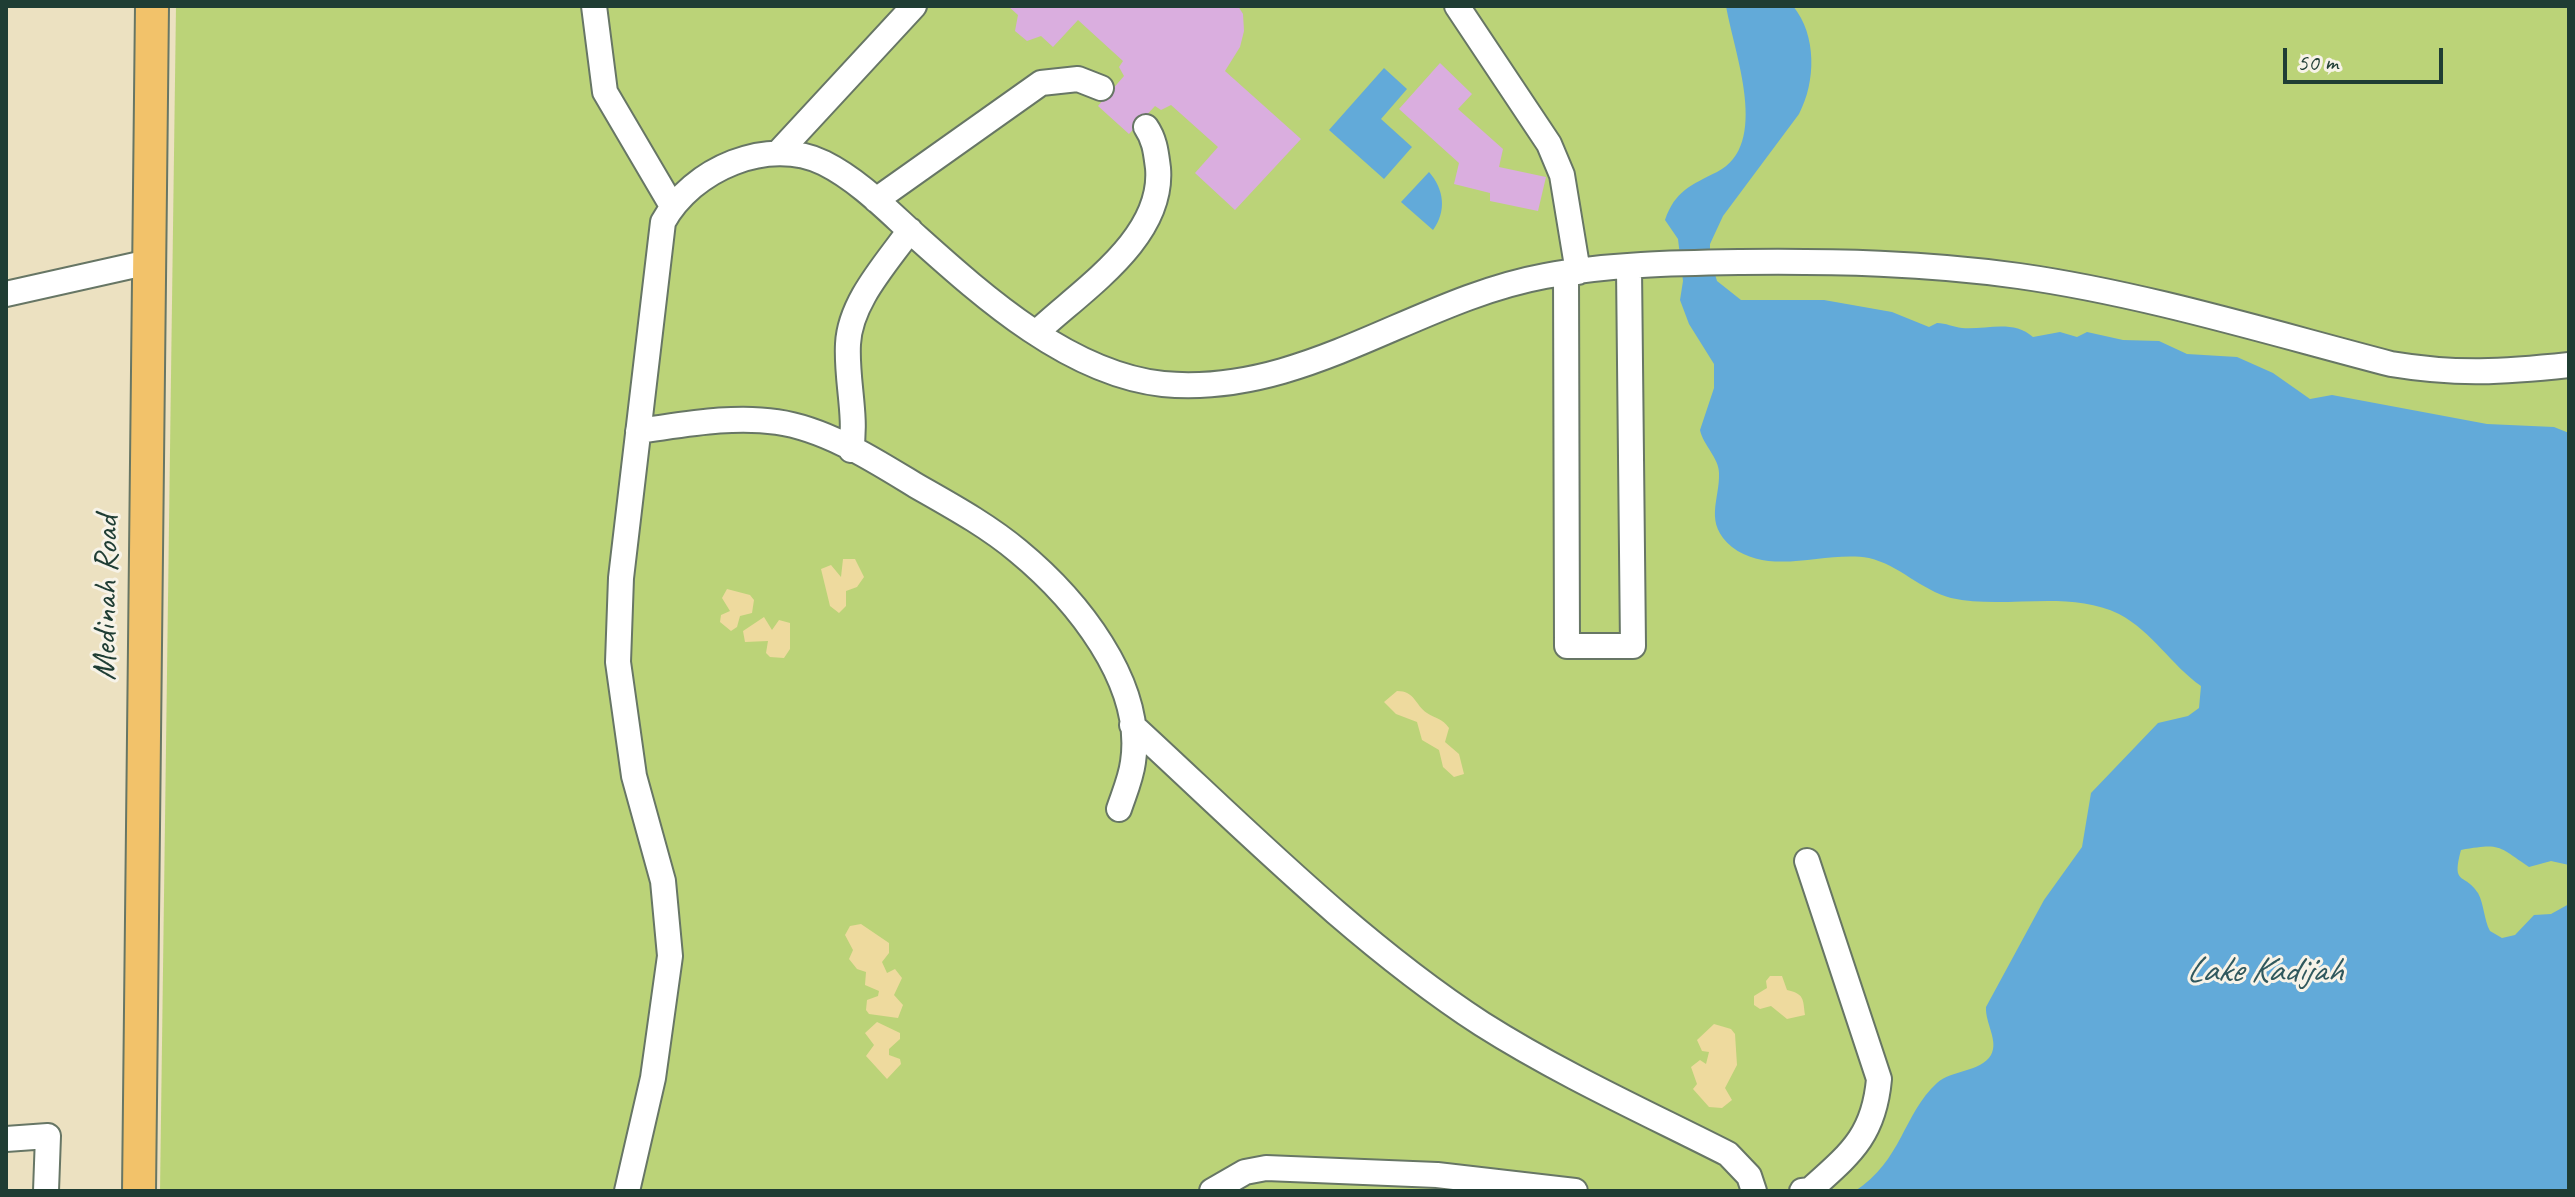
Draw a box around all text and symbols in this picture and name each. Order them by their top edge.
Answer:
scale bar [2287,32,2447,82]
text: 50 m [2297,47,2338,77]
street label: Medinah Road [85,515,129,681]
water label: Lake Kadijah [2186,950,2342,994]

